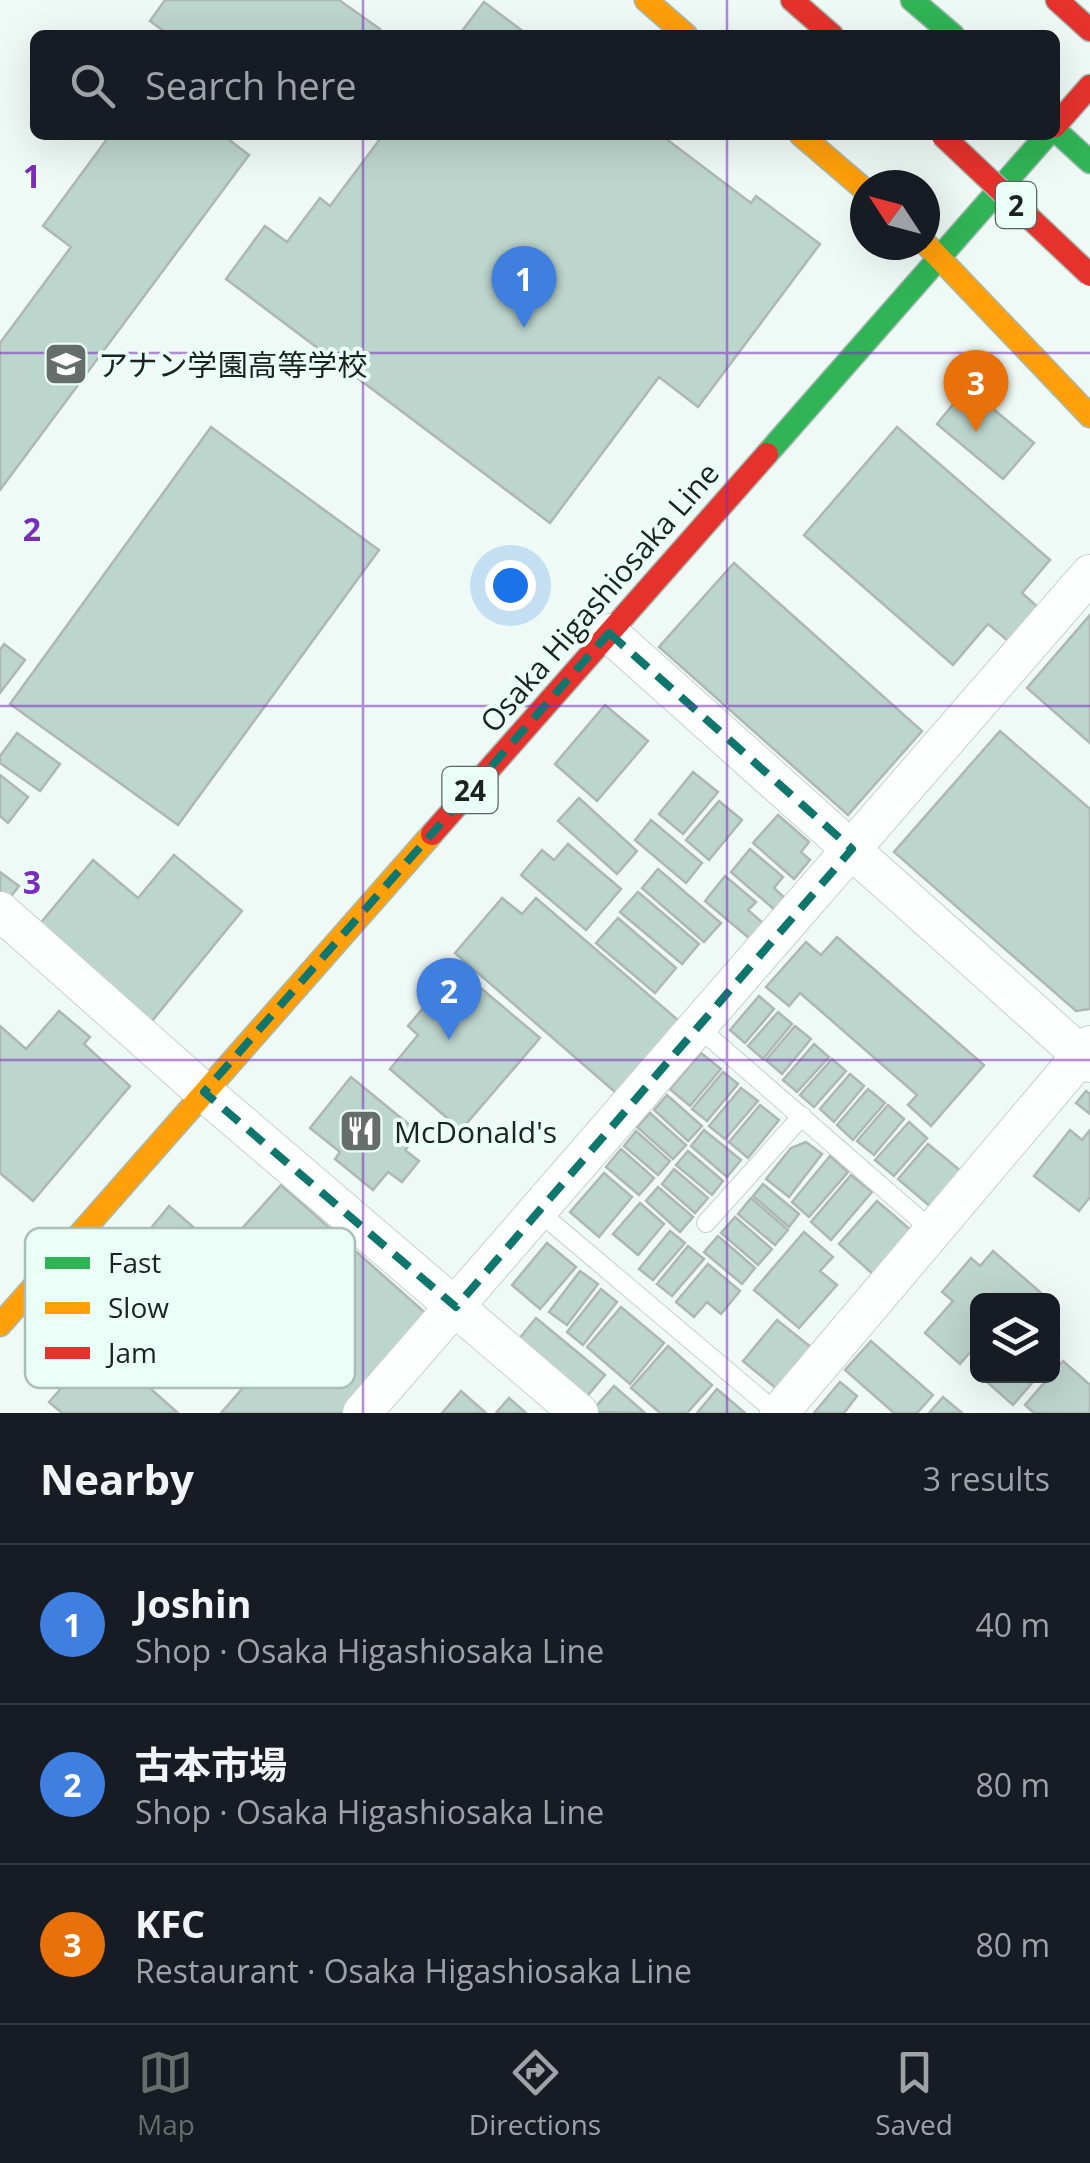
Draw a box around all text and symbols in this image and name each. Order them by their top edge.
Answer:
search box [30,30,1060,140]
icon: search [65,58,120,113]
text: Search here [145,59,357,111]
text: 1 [23,154,41,197]
north arrow [850,170,940,260]
road number: 2 [996,182,1036,228]
pin: 1 [492,245,556,328]
school or university icon: アナン学園高等学校 [43,341,89,387]
place label: アナン学園高等学校 [98,344,367,385]
pin: 3 [944,350,1008,432]
street label: Osaka Higashiosaka Line [470,453,728,741]
text: 2 [23,507,41,550]
your location [485,560,536,611]
road number: 24 [442,767,498,813]
text: 3 [23,860,41,903]
pin: 2 [416,958,482,1040]
restaurant icon: McDonald's [338,1108,384,1154]
place label: McDonald's [394,1111,557,1152]
legend [25,1228,355,1388]
text: Fast [108,1243,161,1281]
text: Slow [108,1288,169,1326]
map controls [970,1293,1060,1383]
button: layers [970,1293,1060,1383]
text: Jam [105,1333,157,1371]
text: Nearby [40,1450,194,1507]
text: 3 results [923,1457,1050,1500]
text: Joshin [135,1577,252,1629]
text: 1 [63,1603,82,1646]
text: 40 m [975,1603,1050,1646]
text: Shop · Osaka Higashiosaka Line [135,1629,604,1672]
text: 古本市場 [135,1738,287,1790]
text: 2 [63,1763,82,1806]
text: 80 m [975,1763,1050,1806]
text: Shop · Osaka Higashiosaka Line [135,1790,604,1833]
text: KFC [135,1897,205,1949]
text: 3 [63,1923,82,1966]
text: 80 m [975,1923,1050,1966]
text: Restaurant · Osaka Higashiosaka Line [135,1949,692,1992]
tab: Map [137,2045,195,2143]
tab: Directions [469,2045,601,2143]
tab: Saved [875,2045,953,2143]

